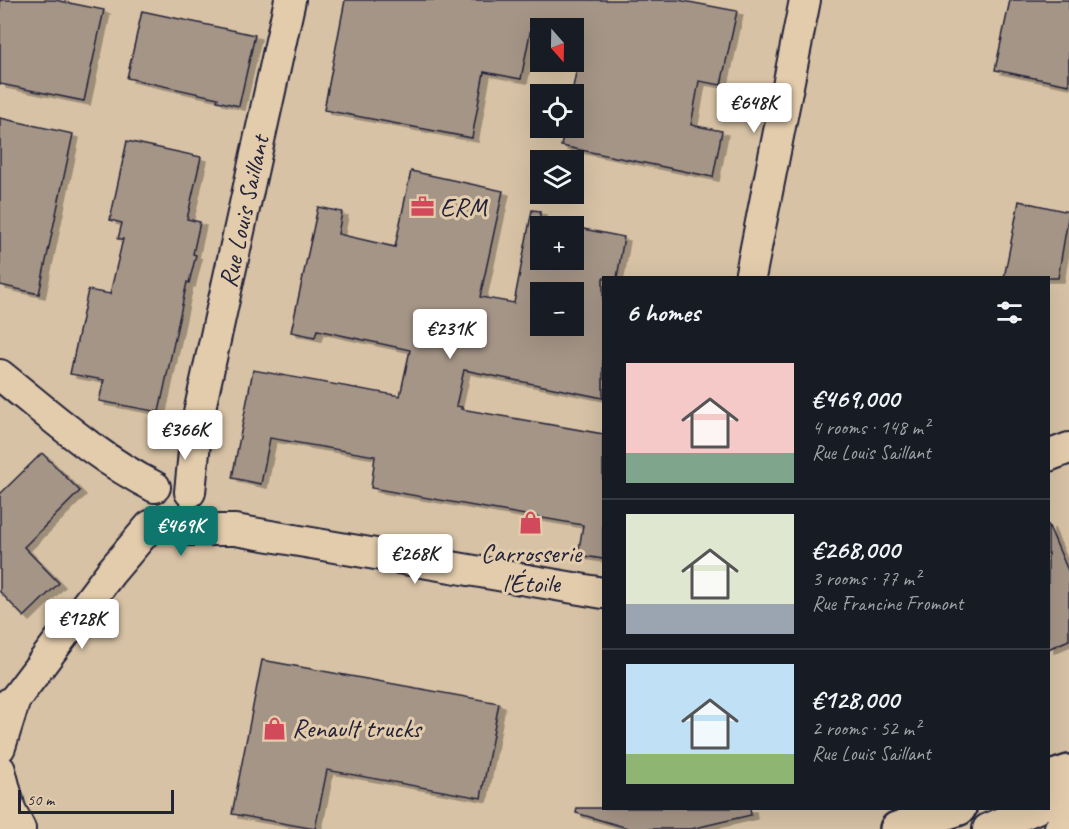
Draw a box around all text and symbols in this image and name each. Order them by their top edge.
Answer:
north arrow [530,18,584,72]
map controls [530,18,584,336]
pin: €648K [712,83,796,134]
button: locate [530,84,584,138]
text: €648K [731,90,777,115]
street label: Rue Louis Saillant [211,130,277,290]
button: layers [530,150,584,204]
place label: ERM [440,191,489,224]
office icon: ERM [409,194,435,220]
button: + [530,216,584,270]
button: − [530,282,584,336]
text: 6 homes [626,296,700,329]
icon: filters [993,296,1026,329]
pin: €231K [408,309,492,360]
text: €231K [427,316,473,341]
text: €469,000 [812,382,899,415]
icon: home [674,387,746,459]
pin: €366K [143,410,227,461]
text: 4 rooms · 148 m² [812,415,929,440]
text: €366K [162,417,209,442]
text: Rue Louis Saillant [812,440,931,465]
pin: €469K [139,506,223,557]
shop icon: Carrosserie l'Étoile [518,509,544,535]
text: €469K [158,513,204,538]
text: €268,000 [812,533,900,566]
pin: €268K [373,534,457,585]
place label: Carrosserie l'Étoile [481,537,583,600]
icon: home [674,538,746,610]
text: €268K [392,541,438,566]
text: 3 rooms · 77 m² [812,566,920,591]
text: Rue Francine Fromont [812,591,963,616]
pin: €128K [40,599,124,650]
text: €128K [59,606,105,631]
text: €128,000 [812,683,899,716]
icon: home [674,688,746,760]
place label: Renault trucks [292,712,423,745]
shop icon: Renault trucks [261,715,287,741]
text: 2 rooms · 52 m² [812,716,920,741]
text: Rue Louis Saillant [812,741,931,766]
scale bar [18,787,174,814]
text: 50 m [27,790,54,810]

